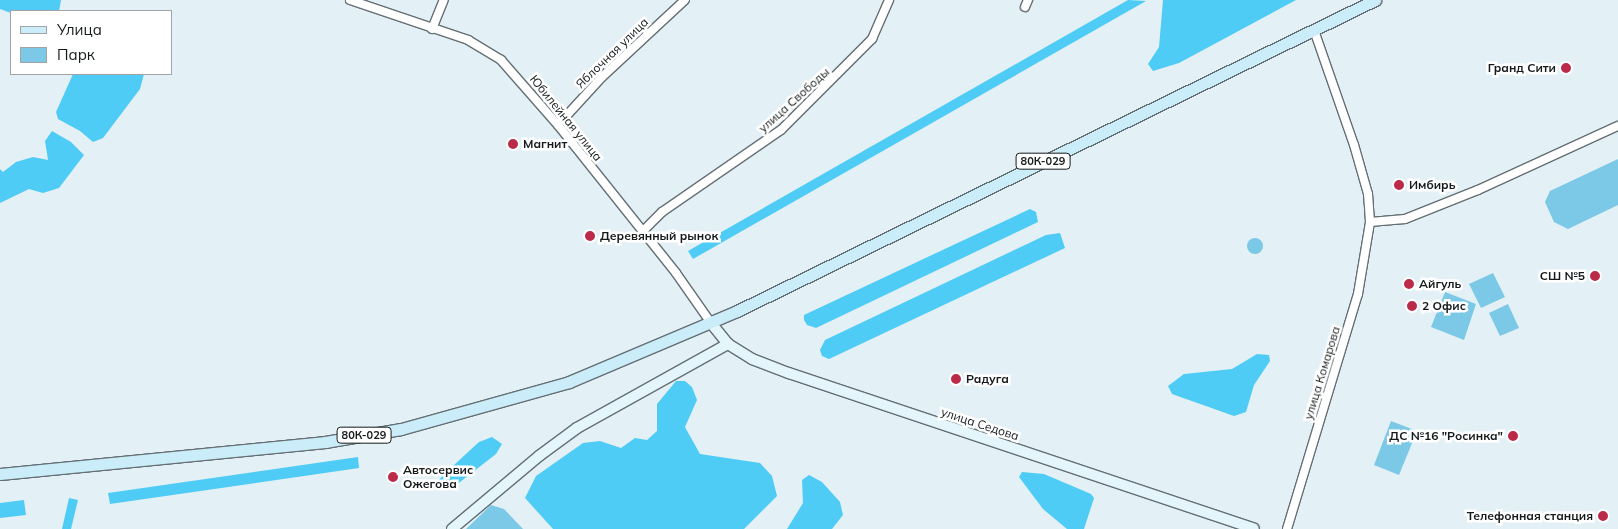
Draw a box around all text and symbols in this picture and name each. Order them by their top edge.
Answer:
legend [10,10,172,75]
street label: Яблочная улица [573,15,651,91]
text: Улица [57,20,102,39]
text: Парк [57,45,95,64]
place label: Гранд Сити [1488,61,1556,75]
marker: Гранд Сити [1560,62,1572,74]
street label: улица Свободы [756,64,832,136]
street label: Юбилейная улица [527,72,605,164]
place label: Магнит [523,137,567,151]
marker: Магнит [507,138,519,150]
road number: 80К-029 [1016,153,1070,170]
place label: Имбирь [1409,178,1455,192]
marker: Имбирь [1393,179,1405,191]
place label: Деревянный рынок [600,229,718,243]
marker: Деревянный рынок [584,230,596,242]
place label: СШ №5 [1540,269,1585,283]
marker: СШ №5 [1589,270,1601,282]
place label: Айгуль [1419,277,1461,291]
marker: Айгуль [1403,278,1415,290]
place label: 2 Офис [1422,299,1466,313]
marker: 2 Офис [1406,300,1418,312]
street label: улица Комарова [1301,325,1343,421]
place label: Радуга [966,372,1009,386]
marker: Радуга [950,373,962,385]
street label: улица Седова [939,405,1021,443]
road number: 80К-029 [336,426,392,444]
place label: ДС №16 "Росинка" [1389,429,1503,443]
marker: ДС №16 "Росинка" [1507,430,1519,442]
place label: Автосервис Ожегова [403,463,473,491]
marker: Автосервис Ожегова [387,471,399,483]
place label: Телефонная станция [1467,509,1593,523]
marker: Телефонная станция [1597,510,1609,522]

